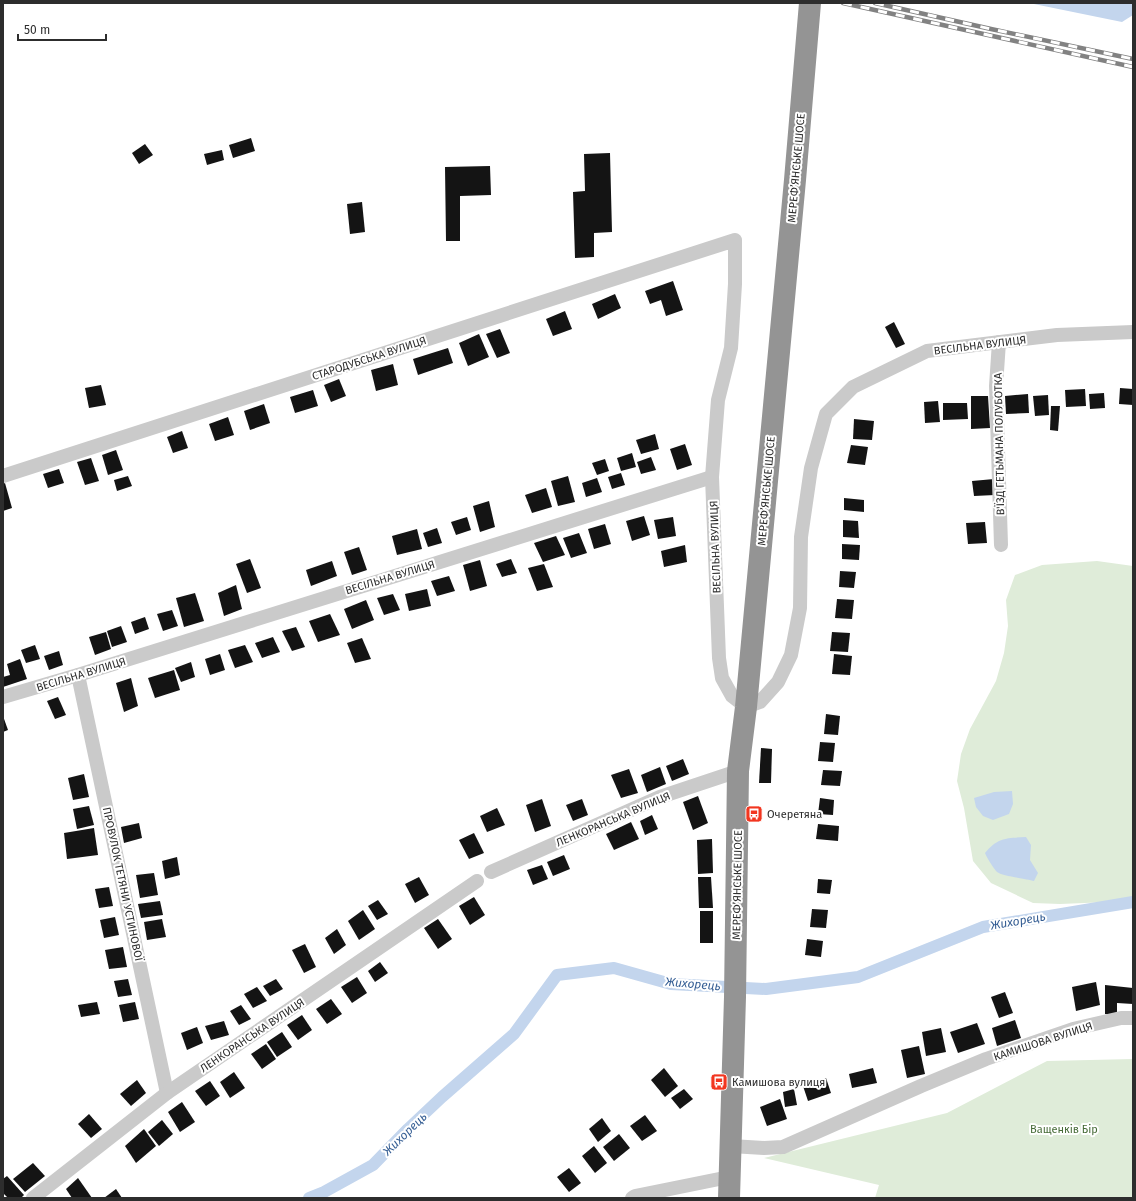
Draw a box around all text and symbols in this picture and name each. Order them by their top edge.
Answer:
scale bar [18,16,106,42]
text: 50 m [24,23,50,37]
street label: МЕРЕФ’ЯНСЬКЕ ШОСЕ [785,113,808,223]
street label: ВЕСІЛЬНА ВУЛИЦЯ [933,333,1027,358]
street label: СТАРОДУБСЬКА ВУЛИЦЯ [310,334,428,383]
street label: В'ЇЗД ГЕТЬМАНА ПОЛУБОТКА [991,372,1007,515]
street label: МЕРЕФ’ЯНСЬКЕ ШОСЕ [755,436,778,546]
street label: ВЕСІЛЬНА ВУЛИЦЯ [707,500,724,594]
street label: ВЕСІЛЬНА ВУЛИЦЯ [344,558,436,597]
street label: ВЕСІЛЬНА ВУЛИЦЯ [35,655,127,694]
street label: ЛЕНКОРАНСЬКА ВУЛИЦЯ [554,789,672,849]
bus stop icon: Очеретяна [744,804,764,824]
street label: ПРОВУЛОК ТЕТЯНИ УСТИНОВОЇ [100,806,146,963]
place label: Очеретяна [767,808,822,821]
street label: МЕРЕФ’ЯНСЬКЕ ШОСЕ [730,830,745,940]
water label: Жихорець [988,909,1047,933]
water label: Жихорець [664,975,721,993]
street label: ЛЕНКОРАНСЬКА ВУЛИЦЯ [198,996,307,1075]
street label: КАМИШОВА ВУЛИЦЯ [992,1019,1094,1064]
bus stop icon: Камишова вулиця [709,1072,729,1092]
place label: Камишова вулиця [732,1076,825,1089]
water label: Жихорець [379,1110,430,1159]
park label: Ващенків Бір [1030,1123,1098,1136]

